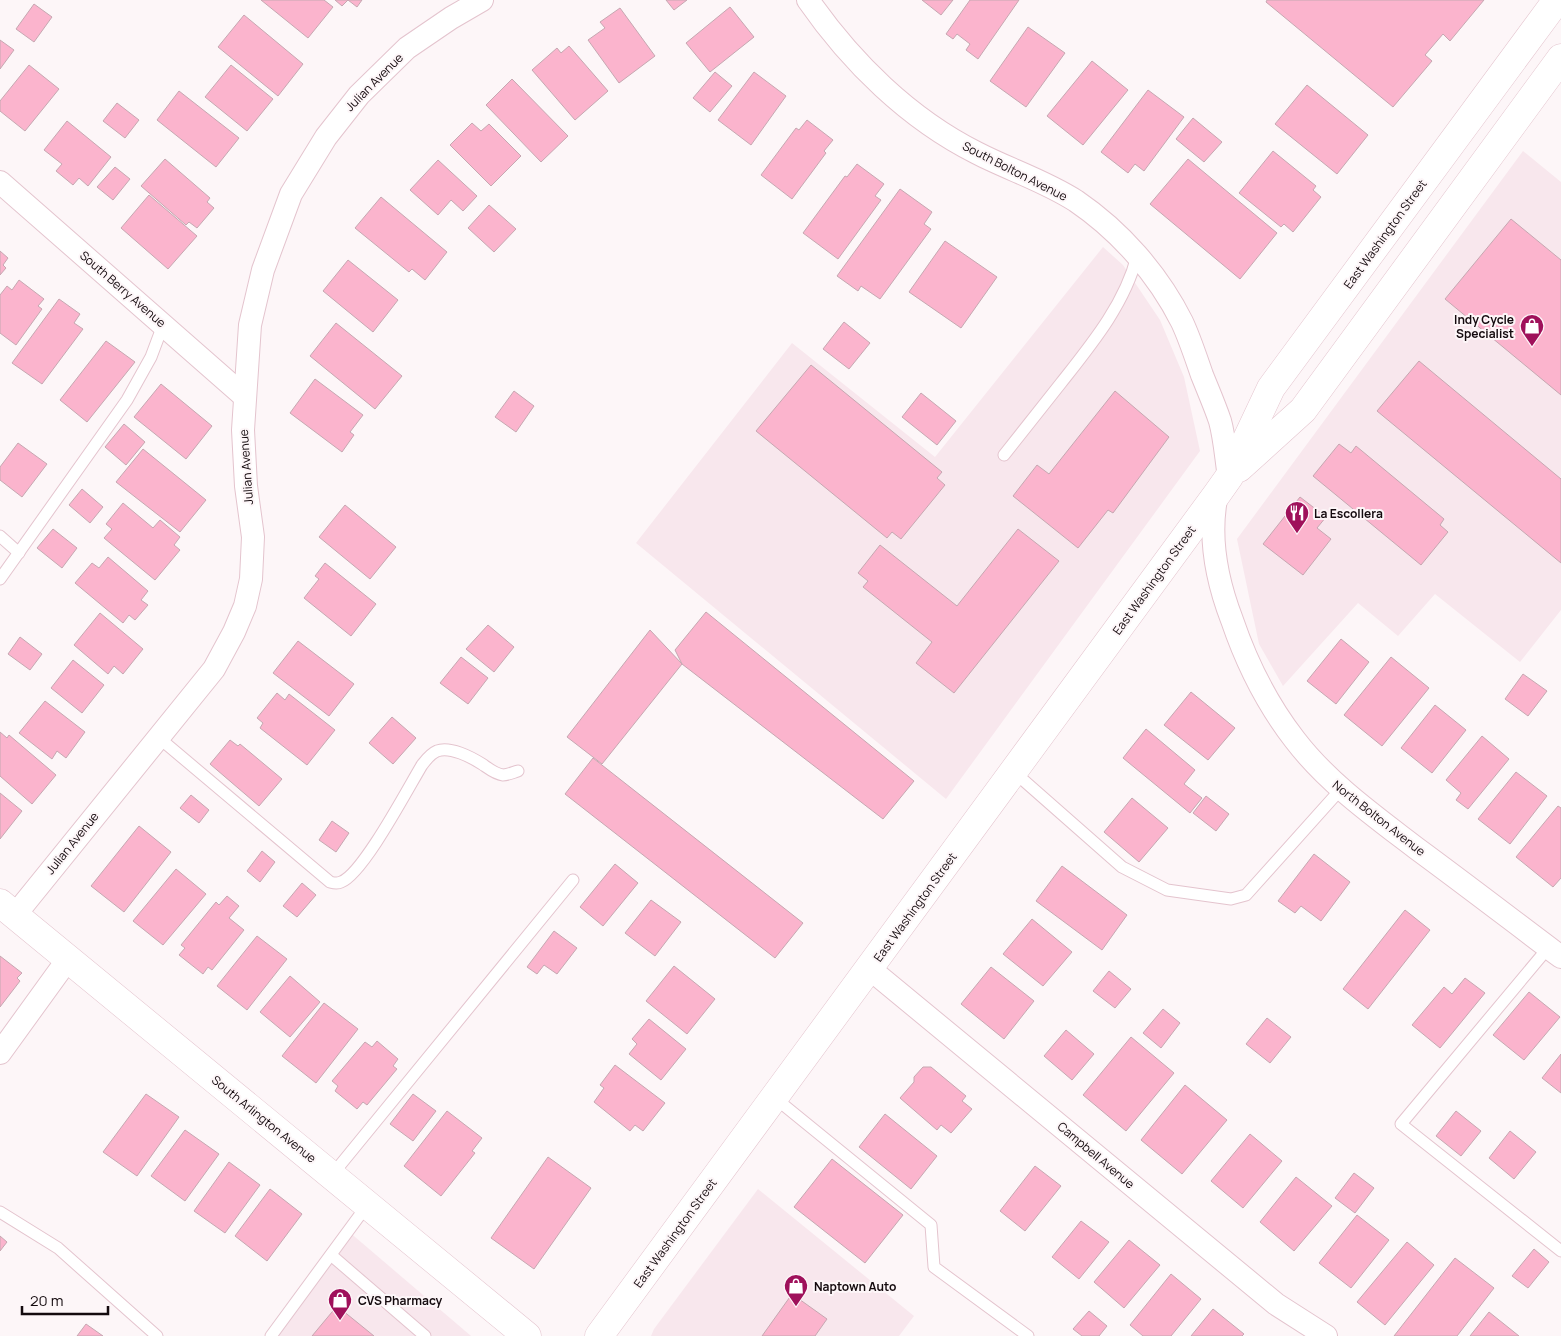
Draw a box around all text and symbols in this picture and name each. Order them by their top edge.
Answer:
street label: Julian Avenue [341,49,407,115]
street label: South Bolton Avenue [960,137,1070,205]
street label: East Washington Street [1340,176,1431,292]
street label: South Berry Avenue [76,247,170,331]
place label: Indy Cycle Specialist [1454,311,1514,342]
shop icon: Indy Cycle Specialist [1519,313,1545,347]
street label: Julian Avenue [235,429,257,505]
restaurant icon: La Escollera [1284,500,1310,534]
place label: La Escollera [1314,505,1383,522]
street label: East Washington Street [1109,522,1200,638]
street label: North Bolton Avenue [1329,776,1429,860]
street label: Julian Avenue [42,808,102,878]
street label: East Washington Street [870,849,961,965]
street label: South Arlington Avenue [208,1071,320,1167]
street label: Campbell Avenue [1054,1118,1138,1192]
street label: East Washington Street [630,1175,721,1291]
shop icon: Naptown Auto [783,1273,809,1307]
place label: Naptown Auto [814,1278,896,1295]
scale bar [22,1284,109,1316]
shop icon: CVS Pharmacy [327,1287,353,1321]
text: 20 m [30,1290,63,1311]
place label: CVS Pharmacy [358,1292,443,1309]

